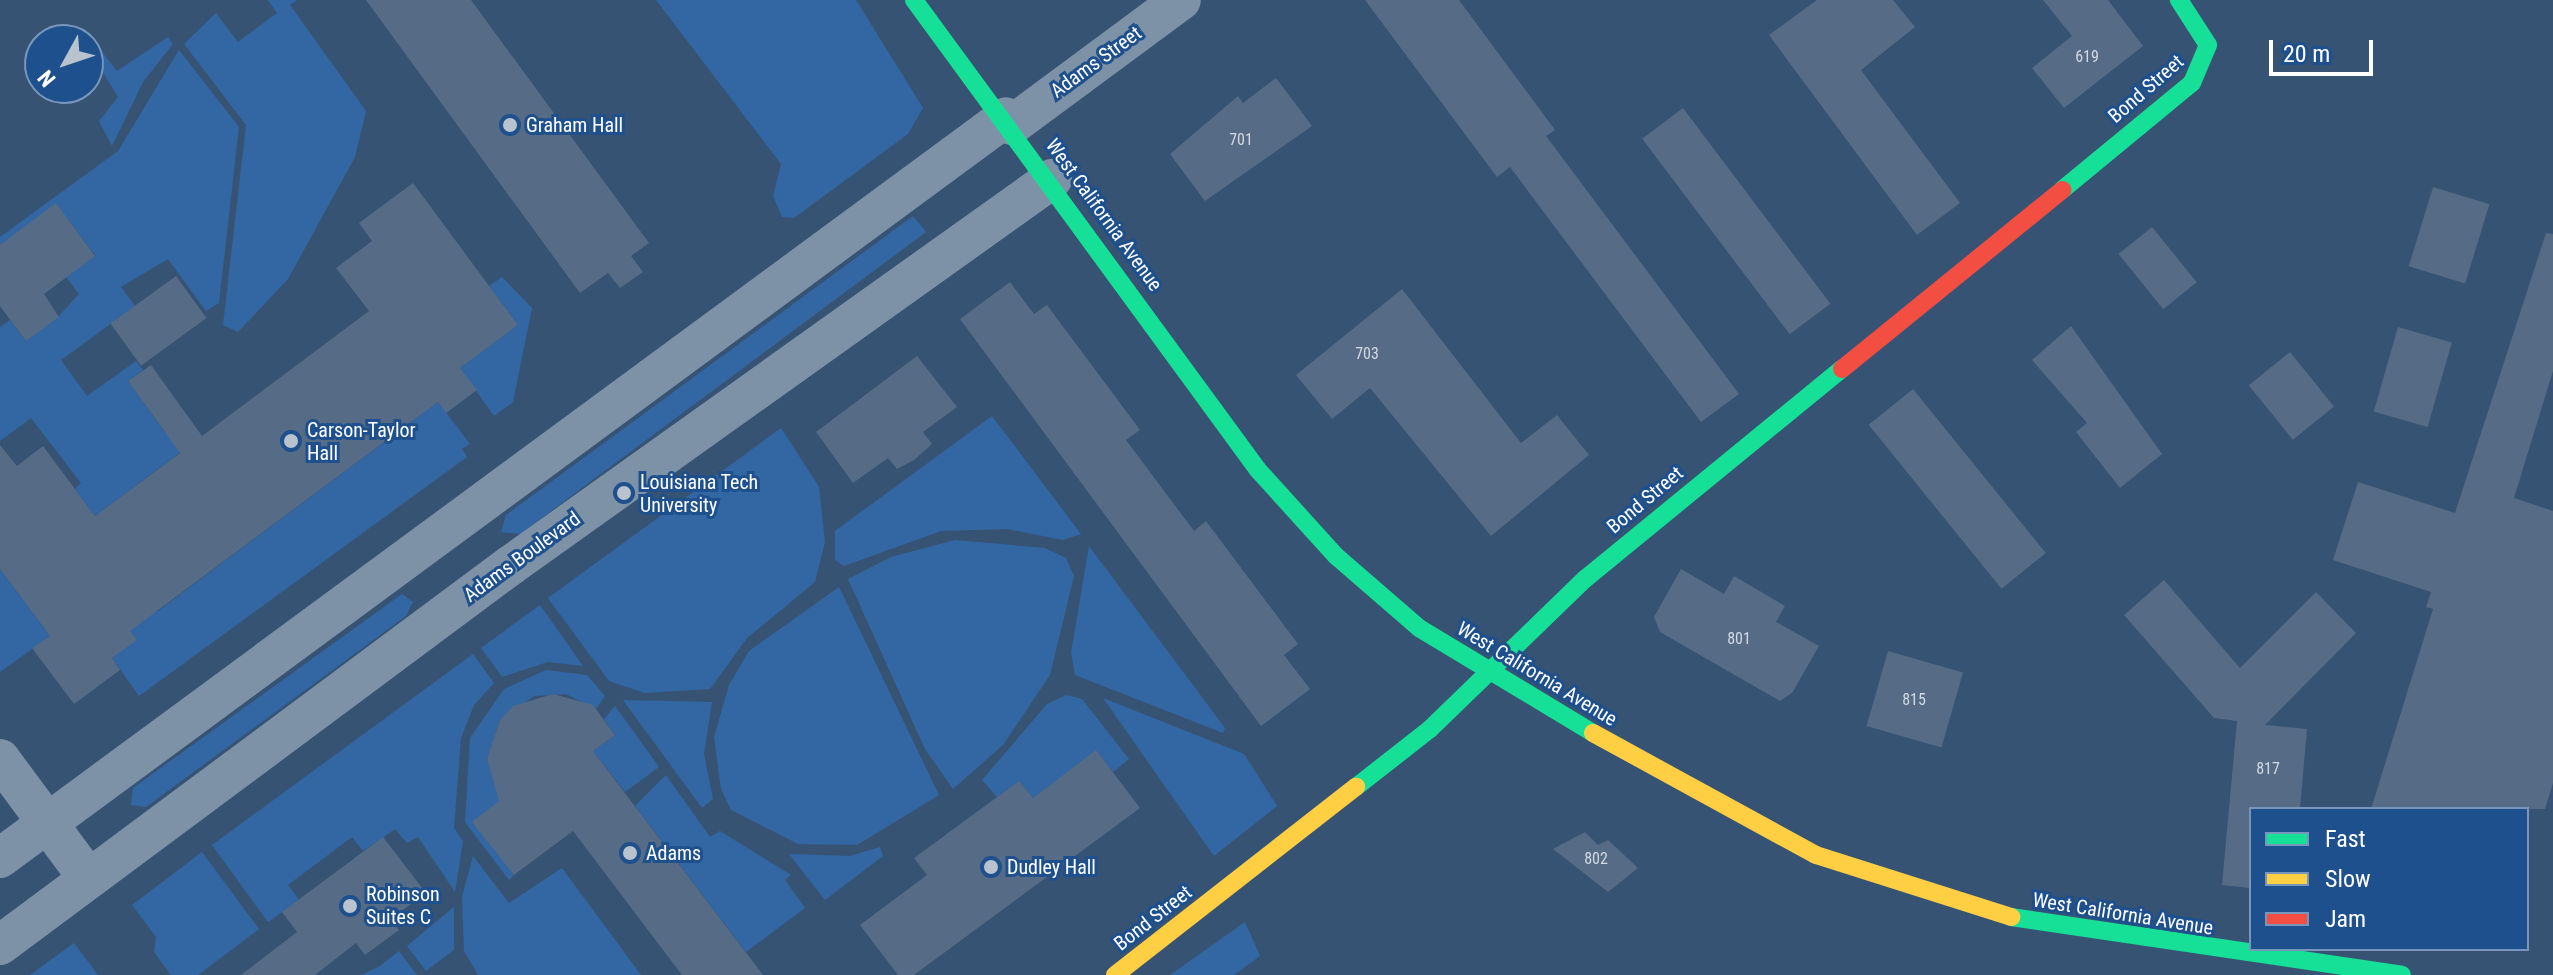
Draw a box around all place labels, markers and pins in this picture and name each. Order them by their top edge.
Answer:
place label: Graham Hall [526,113,623,137]
marker: Graham Hall [501,116,519,134]
place label: Carson-Taylor Hall [307,418,416,465]
marker: Carson-Taylor Hall [282,432,300,450]
place label: Louisiana Tech University [640,470,759,517]
marker: Louisiana Tech University [615,484,633,502]
place label: Adams [646,841,701,865]
marker: Adams [621,844,639,862]
place label: Dudley Hall [1007,855,1096,879]
marker: Dudley Hall [982,858,1000,876]
place label: Robinson Suites C [366,882,440,929]
marker: Robinson Suites C [341,897,359,915]

